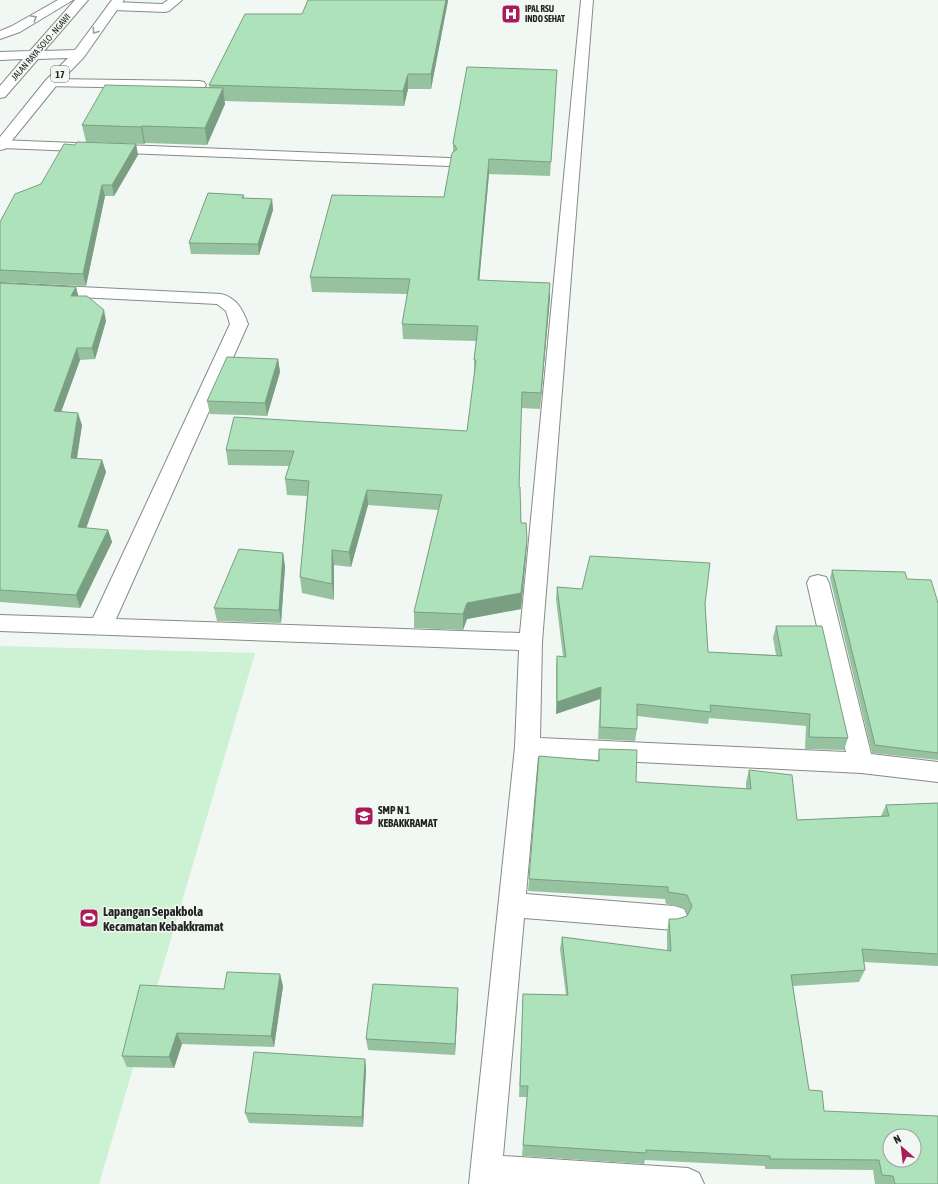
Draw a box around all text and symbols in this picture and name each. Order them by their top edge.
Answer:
hospital icon: IPAL RSU INDO SEHAT [500,3,522,25]
place label: IPAL RSU INDO SEHAT [525,4,565,24]
street label: JALAN RAYA SOLO - NGAWI [9,12,73,82]
one-way arrow [30,16,37,23]
one-way arrow [92,27,100,34]
road number: 17 [51,66,69,82]
place label: SMP N 1 KEBAKKRAMAT [378,804,438,829]
school or university icon: SMP N 1 KEBAKKRAMAT [353,805,375,827]
place label: Lapangan Sepakbola Kecamatan Kebakkramat [103,904,224,934]
sports icon: Lapangan Sepakbola Kecamatan Kebakkramat [78,907,100,929]
north arrow [882,1128,922,1168]
text: N [892,1132,903,1146]

